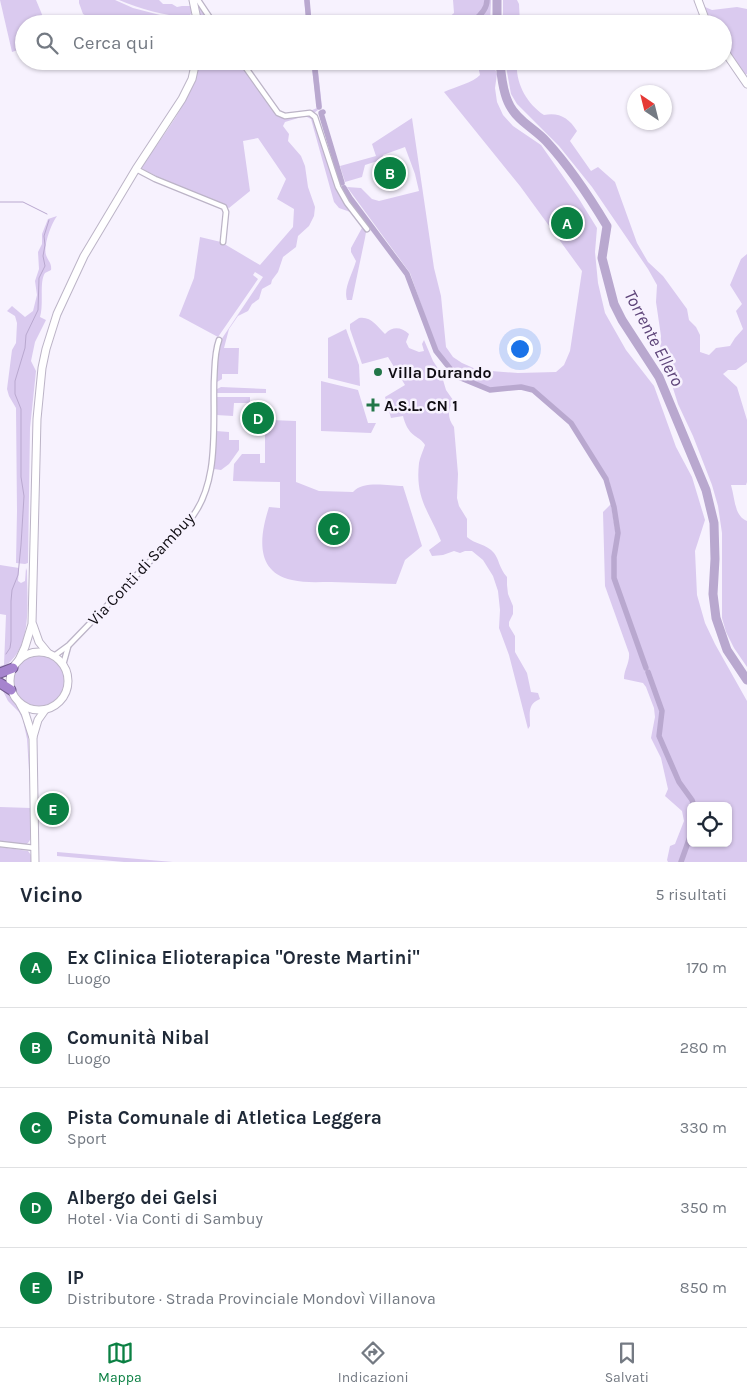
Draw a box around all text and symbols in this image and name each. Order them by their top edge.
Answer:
search box [15,15,732,70]
icon: search [33,29,61,57]
text: Cerca qui [73,32,154,54]
north arrow [627,85,672,130]
pin: B [374,154,406,192]
pin: A [551,204,583,242]
water label: Torrente Ellero [619,286,689,390]
your location [507,336,533,362]
place label: Villa Durando [388,363,492,382]
marker: Villa Durando [372,366,384,378]
place label: A.S.L. CN 1 [384,396,458,415]
marker: A.S.L. CN 1 [366,398,380,412]
pin: D [242,399,274,437]
street label: Via Conti di Sambuy [84,508,199,629]
pin: C [318,510,350,548]
pin: E [37,790,69,828]
map controls [687,802,732,847]
button: locate [687,802,732,847]
text: Vicino [20,883,83,907]
text: 5 risultati [655,885,727,904]
text: Ex Clinica Elioterapica "Oreste Martini" [67,947,420,969]
text: A [31,958,41,977]
text: 170 m [686,958,727,977]
text: Luogo [67,969,111,988]
text: Comunità Nibal [67,1027,210,1049]
text: B [31,1038,41,1057]
text: 280 m [680,1038,727,1057]
text: Luogo [67,1049,111,1068]
text: Pista Comunale di Atletica Leggera [67,1107,382,1129]
text: C [31,1118,41,1137]
text: 330 m [680,1118,727,1137]
text: Sport [67,1129,107,1148]
text: Albergo dei Gelsi [67,1187,218,1209]
text: D [31,1198,41,1217]
text: 350 m [680,1198,727,1217]
text: Hotel · Via Conti di Sambuy [67,1209,263,1228]
text: IP [67,1267,84,1289]
text: E [31,1278,41,1297]
text: 850 m [680,1278,727,1297]
text: Distributore · Strada Provinciale Mondovì Villanova [67,1289,436,1308]
tab: Mappa [98,1339,142,1386]
tab: Indicazioni [338,1339,409,1386]
tab: Salvati [605,1339,649,1386]

